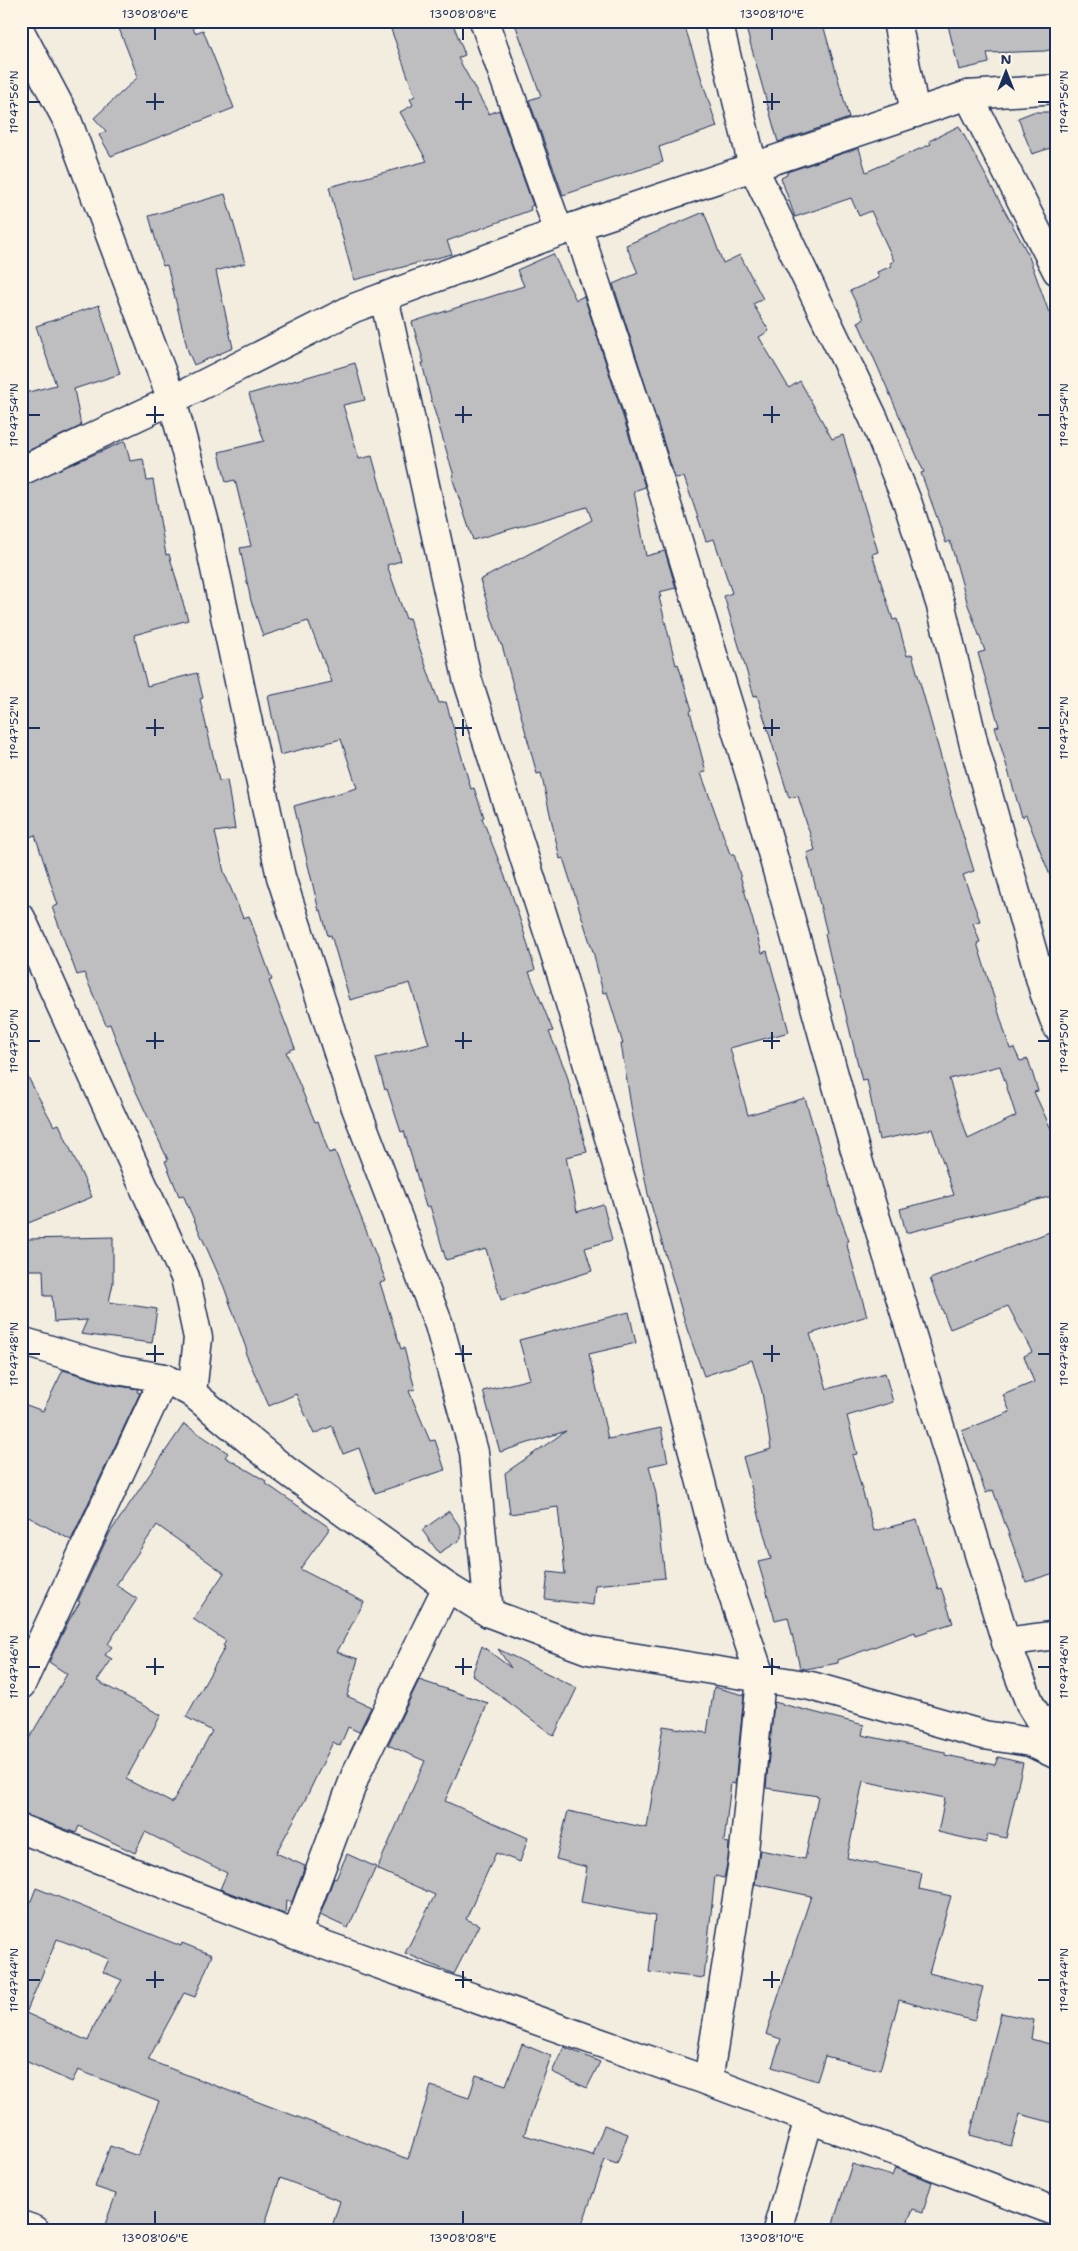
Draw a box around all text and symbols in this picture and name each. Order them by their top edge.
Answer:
text: 13°08'06"E [122,6,188,22]
text: 13°08'08"E [430,6,497,22]
text: 13°08'10"E [740,6,804,22]
north arrow [980,48,1030,98]
text: N [1000,50,1012,68]
text: 11°47'56"N [6,70,22,134]
text: 11°47'56"N [1056,70,1072,134]
text: 11°47'54"N [6,383,22,447]
text: 11°47'54"N [1056,383,1072,447]
text: 11°47'52"N [6,696,22,760]
text: 11°47'52"N [1056,696,1072,760]
text: 11°47'50"N [6,1009,22,1073]
text: 11°47'50"N [1056,1009,1072,1073]
text: 11°47'48"N [6,1322,22,1386]
text: 11°47'48"N [1056,1322,1072,1386]
text: 11°47'46"N [6,1635,22,1699]
text: 11°47'46"N [1056,1635,1072,1699]
text: 11°47'44"N [6,1948,22,2012]
text: 11°47'44"N [1056,1948,1072,2012]
text: 13°08'06"E [122,2230,188,2246]
text: 13°08'08"E [430,2230,497,2246]
text: 13°08'10"E [740,2230,804,2246]

